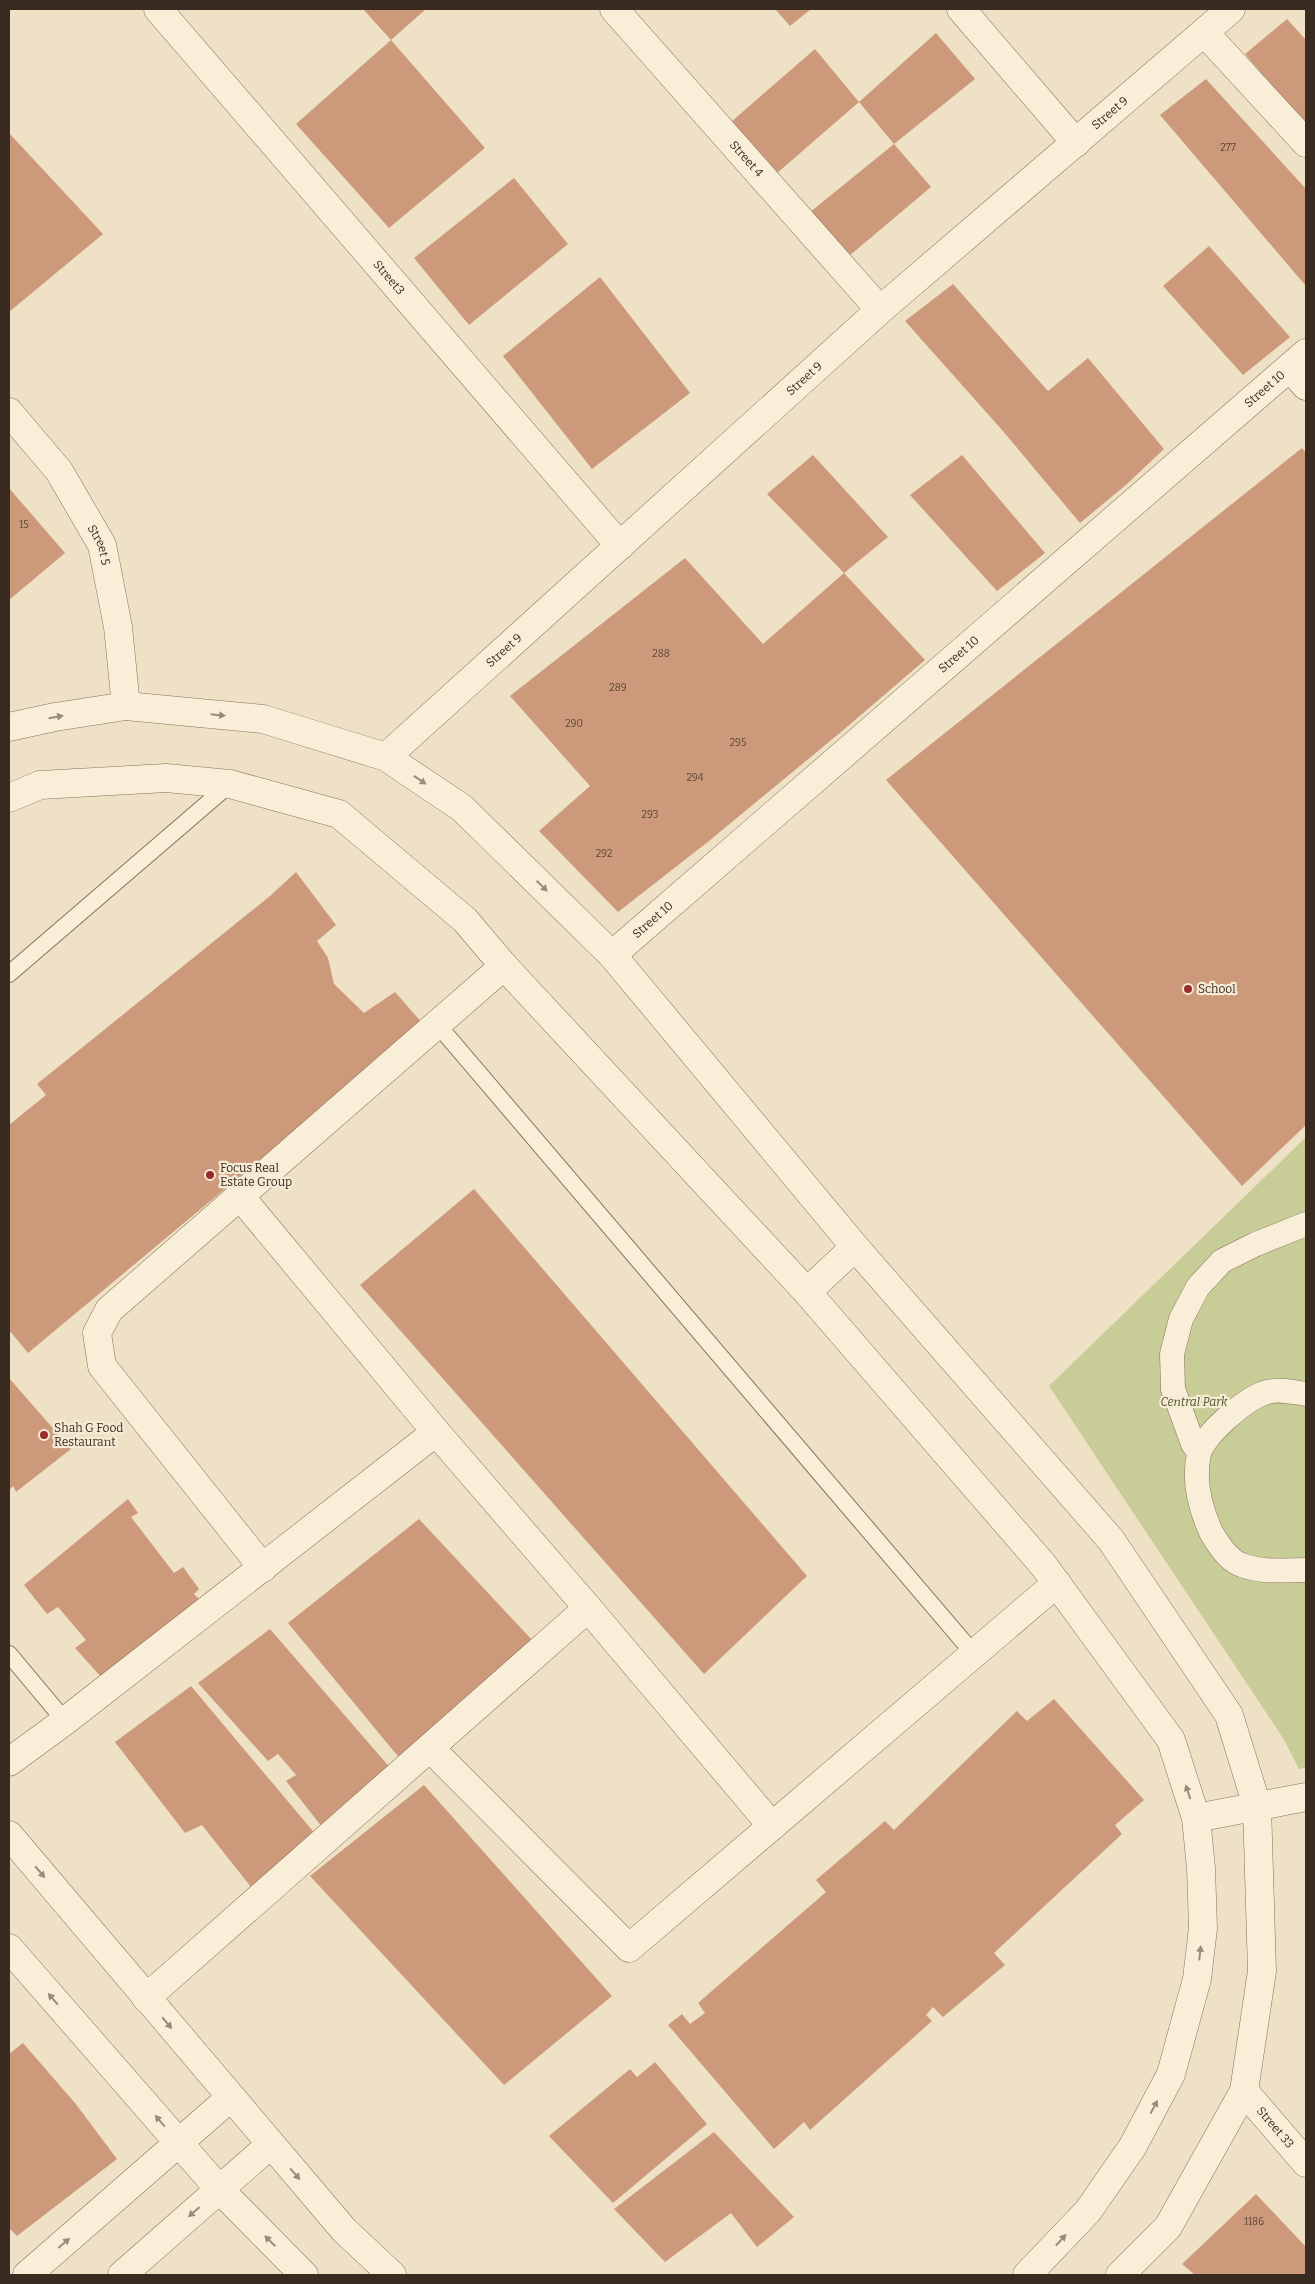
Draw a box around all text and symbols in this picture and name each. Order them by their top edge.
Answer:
street label: Street 9 [1089,93,1131,132]
street label: Street 4 [727,138,766,180]
house number: 277 [1220,142,1236,154]
street label: Street3 [370,257,408,298]
street label: Street 9 [783,359,825,398]
street label: Street 10 [1242,368,1288,410]
house number: 15 [19,519,29,531]
street label: Street 5 [85,522,113,566]
street label: Street 9 [483,631,525,670]
street label: Street 10 [936,633,982,676]
house number: 288 [652,648,670,660]
house number: 289 [609,682,627,694]
one-way arrow [210,711,226,719]
one-way arrow [49,712,65,720]
house number: 290 [565,718,583,730]
house number: 295 [730,737,746,749]
house number: 294 [686,772,704,784]
one-way arrow [413,775,427,785]
house number: 293 [642,809,659,821]
house number: 292 [596,848,612,860]
one-way arrow [535,880,547,892]
street label: Street 10 [630,898,676,941]
place label: School [1198,982,1236,996]
marker: School [1182,983,1194,995]
place label: Focus Real Estate Group [220,1161,292,1189]
marker: Focus Real Estate Group [204,1169,216,1181]
park label: Central Park [1161,1395,1228,1409]
place label: Shah G Food Restaurant [54,1421,123,1449]
marker: Shah G Food Restaurant [38,1429,50,1441]
one-way arrow [1183,1784,1191,1799]
one-way arrow [35,1866,46,1879]
one-way arrow [1196,1945,1204,1961]
one-way arrow [47,1993,59,2005]
one-way arrow [162,2017,173,2030]
one-way arrow [1150,2100,1158,2115]
street label: Street 33 [1254,2104,1297,2151]
one-way arrow [154,2116,166,2128]
one-way arrow [289,2168,300,2180]
one-way arrow [189,2206,201,2218]
house number: 1186 [1244,2216,1264,2228]
one-way arrow [1055,2234,1067,2246]
one-way arrow [264,2235,276,2247]
one-way arrow [58,2238,70,2249]

